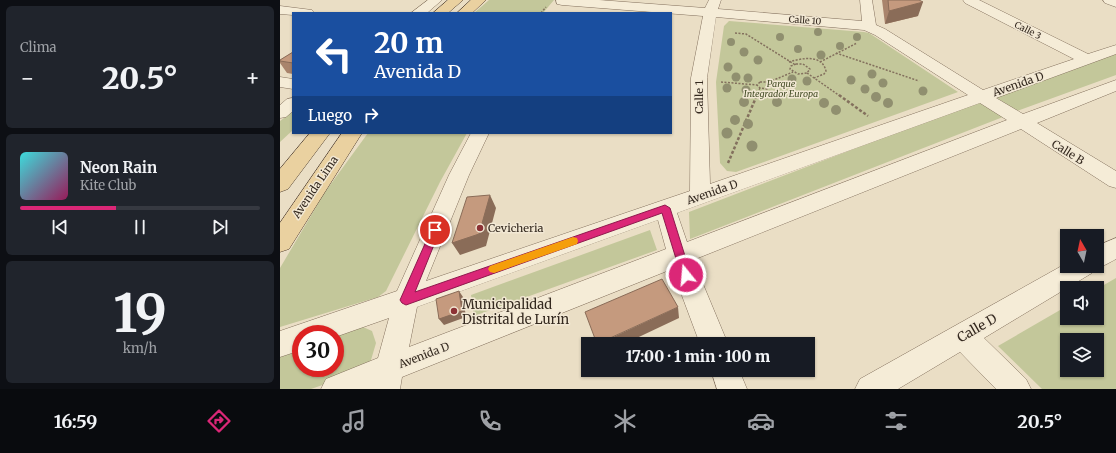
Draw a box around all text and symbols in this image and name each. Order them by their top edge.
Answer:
street label: Calle 10 [788,13,822,27]
street label: Calle 3 [1013,19,1043,41]
text: 20 m [374,25,443,61]
icon: left [308,28,360,80]
text: Clima [20,39,57,56]
text: 20.5° [102,59,178,97]
text: Avenida D [374,60,461,83]
text: − [20,64,35,92]
text: + [245,64,260,92]
street label: Avenida D [990,69,1045,100]
park label: Parque Integrador Europa [744,78,818,99]
street label: Calle 1 [692,80,706,114]
icon: right [360,104,382,126]
text: Luego [308,106,352,125]
street label: Calle B [1049,137,1087,168]
street label: Avenida Lima [288,153,341,222]
text: Neon Rain [80,158,157,177]
text: Kite Club [80,177,136,194]
street label: Avenida D [684,177,739,208]
pin [418,213,452,247]
icon: previous [49,216,71,238]
icon: pause [129,216,151,238]
icon: next [209,216,231,238]
icon: arrive [424,219,446,241]
place label: Cevicheria [488,221,544,235]
marker: Cevicheria [475,223,485,233]
north arrow [1060,229,1104,273]
map controls [1060,229,1104,377]
position arrow [665,254,707,296]
text: 19 [113,281,167,346]
button: sound [1060,281,1104,325]
place label: Municipalidad Distrital de Lurín [462,296,570,328]
marker: Municipalidad Distrital de Lurín [449,306,459,316]
street label: Calle D [954,310,1000,346]
speed limit sign: 30 [292,325,344,377]
button: layers [1060,333,1104,377]
street label: Avenida D [396,339,451,371]
text: km/h [123,340,157,357]
text: 17:00 · 1 min · 100 m [626,347,770,366]
icon: directions [205,407,233,435]
icon: music [340,407,368,435]
icon: phone [476,407,504,435]
icon: climate [611,407,639,435]
icon: car [747,407,775,435]
icon: filters [882,407,910,435]
text: 16:59 [54,410,98,433]
text: 20.5° [1017,410,1062,433]

